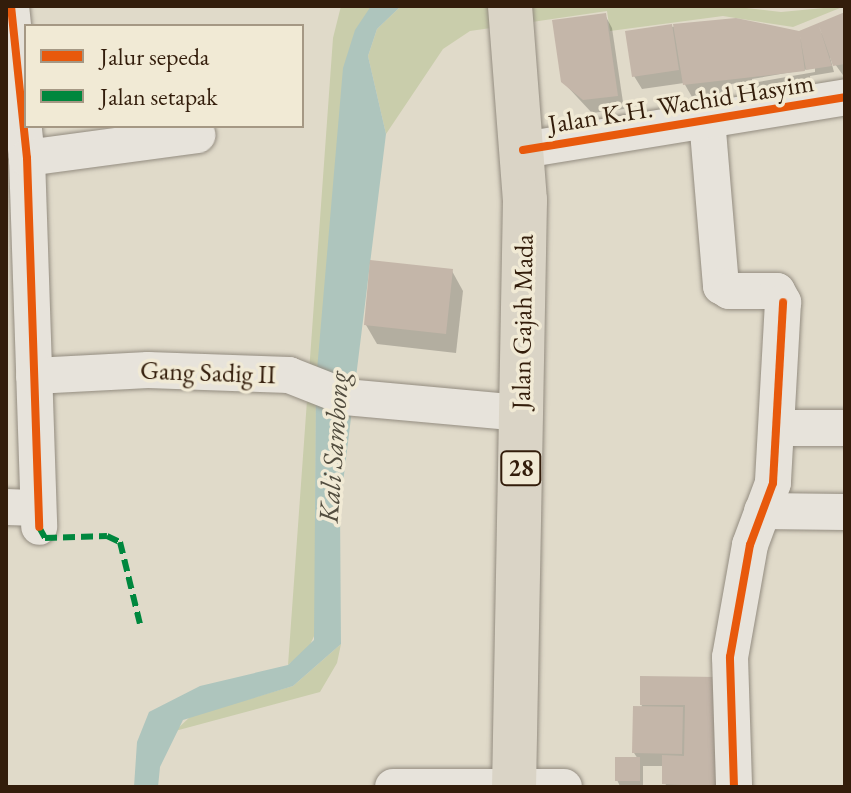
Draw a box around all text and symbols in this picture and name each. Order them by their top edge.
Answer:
legend [24,24,304,128]
text: Jalur sepeda [100,41,209,72]
street label: Jalan K.H. Wachid Hasyim [546,68,816,140]
text: Jalan setapak [100,81,218,112]
street label: Jalan Gajah Mada [506,234,540,410]
street label: Gang Sadig II [140,355,276,391]
water label: Kali Sambong [311,370,355,524]
road number: 28 [499,448,543,488]

